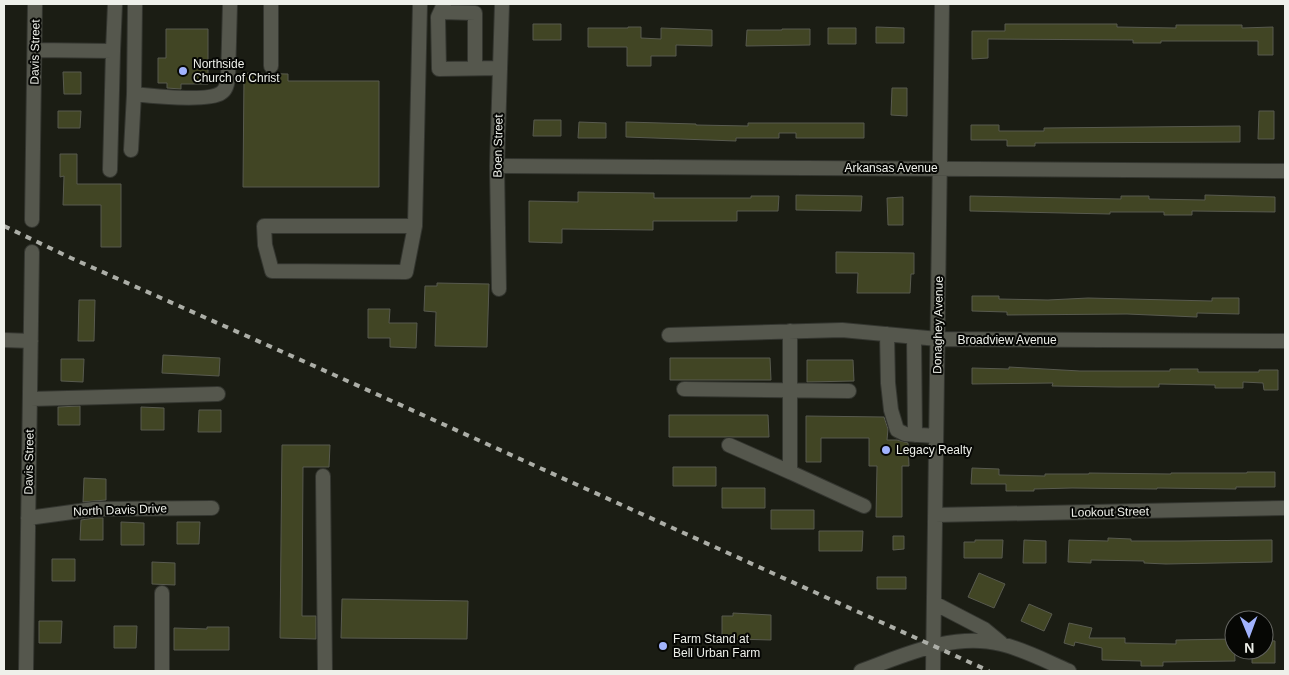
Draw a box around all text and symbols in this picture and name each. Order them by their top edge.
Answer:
street label: Davis Street [27,19,43,85]
place label: Northside Church of Christ [193,57,280,85]
marker: Northside Church of Christ [177,65,189,77]
street label: Boen Street [490,114,506,178]
street label: Arkansas Avenue [844,161,938,175]
street label: Donaghey Avenue [930,276,946,374]
street label: Broadview Avenue [957,333,1057,347]
street label: Davis Street [21,429,37,495]
place label: Legacy Realty [896,443,972,457]
marker: Legacy Realty [880,444,892,456]
street label: North Davis Drive [73,501,168,519]
street label: Lookout Street [1071,504,1150,520]
north arrow [1224,610,1274,660]
place label: Farm Stand at Bell Urban Farm [673,632,760,660]
marker: Farm Stand at Bell Urban Farm [657,640,669,652]
text: N [1244,640,1254,656]

